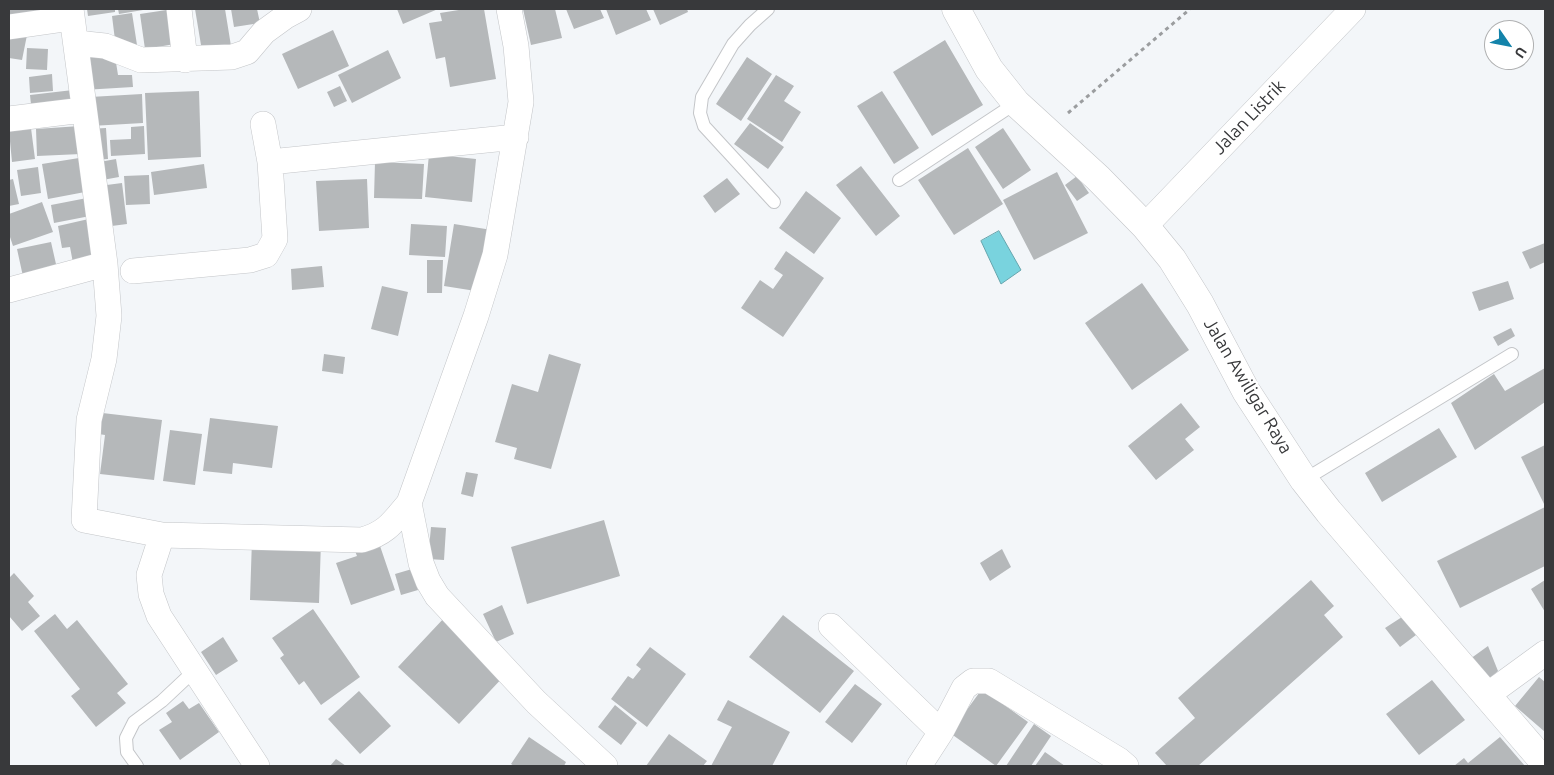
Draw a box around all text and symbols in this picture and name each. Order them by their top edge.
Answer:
north arrow [1484,20,1534,70]
text: U [1511,44,1530,61]
street label: Jalan Listrik [1208,75,1290,159]
street label: Jalan Awiligar Raya [1199,314,1297,458]

